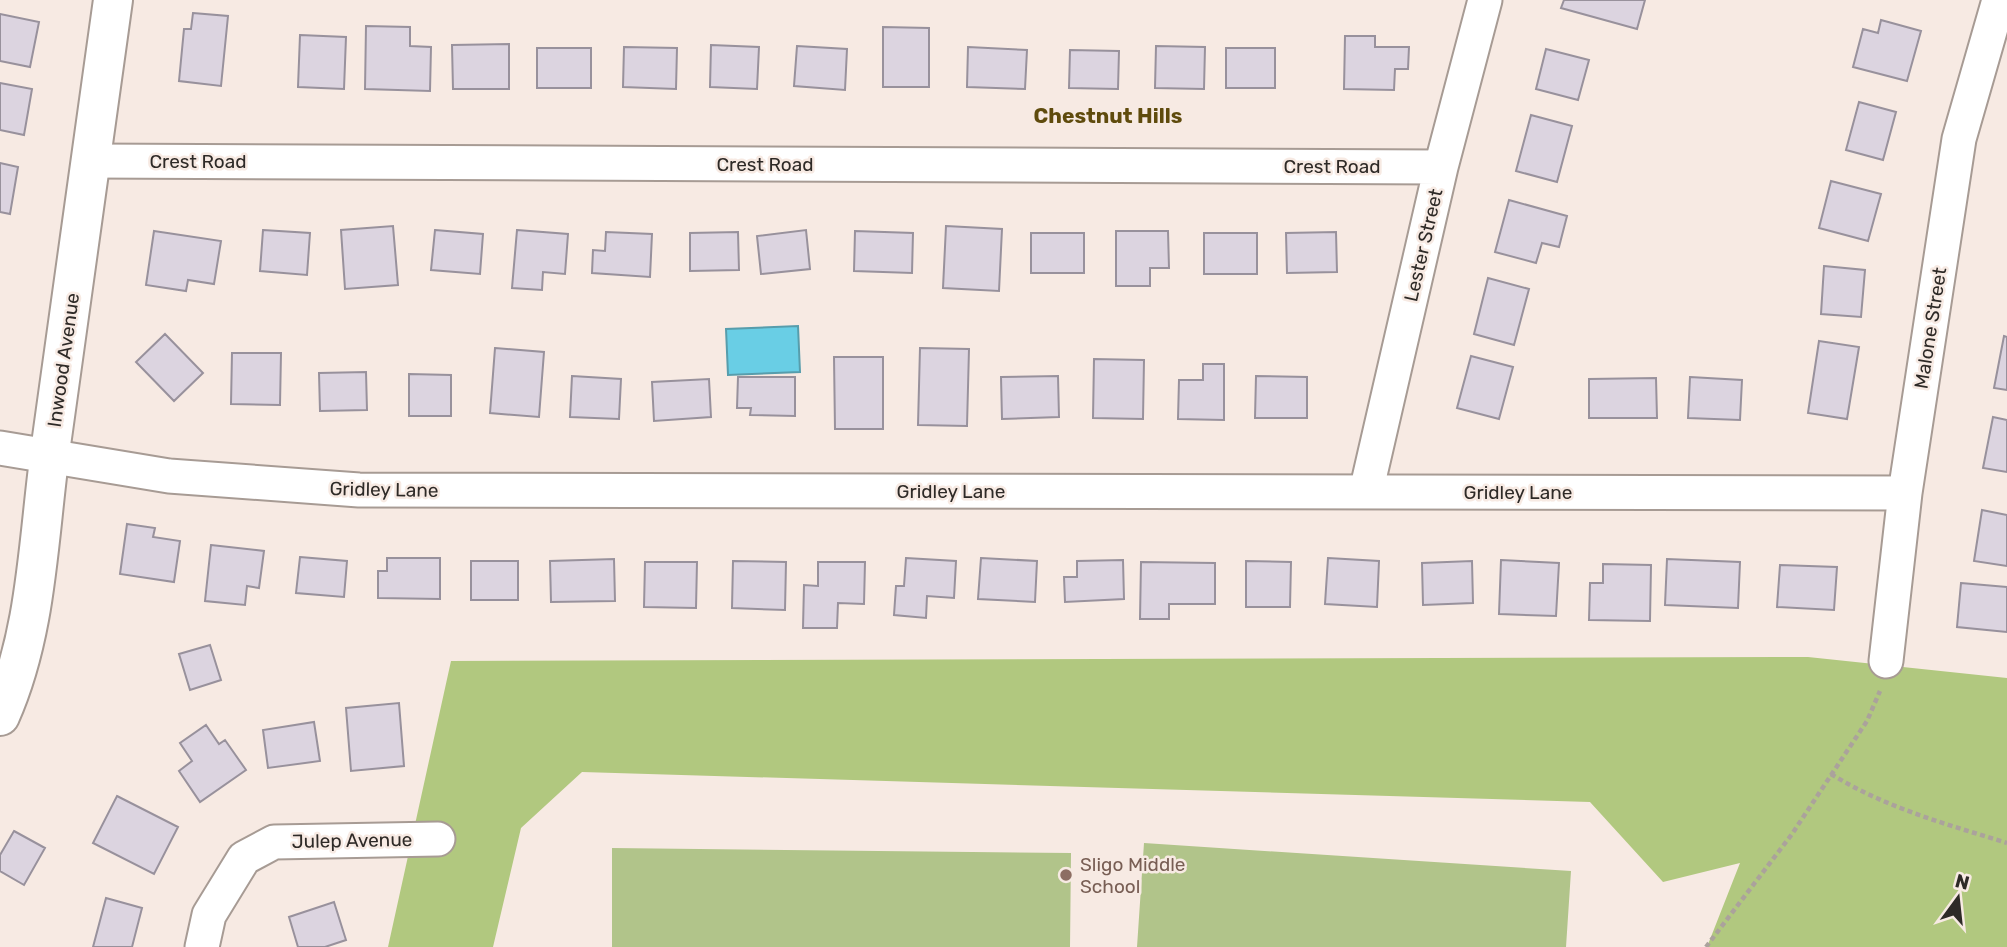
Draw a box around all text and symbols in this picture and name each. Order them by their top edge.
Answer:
district label: Chestnut Hills [1034,103,1182,128]
street label: Crest Road [149,150,247,173]
street label: Crest Road [716,153,814,176]
street label: Crest Road [1283,155,1381,178]
street label: Lester Street [1399,186,1448,304]
street label: Malone Street [1910,265,1952,391]
street label: Inwood Avenue [43,291,84,429]
street label: Gridley Lane [329,477,439,502]
street label: Gridley Lane [897,480,1005,503]
street label: Gridley Lane [1464,481,1572,504]
street label: Julep Avenue [291,828,413,853]
place label: Sligo Middle School [1080,853,1186,898]
north arrow [1923,863,1993,933]
marker: Sligo Middle School [1058,867,1074,883]
text: N [1953,869,1972,895]

